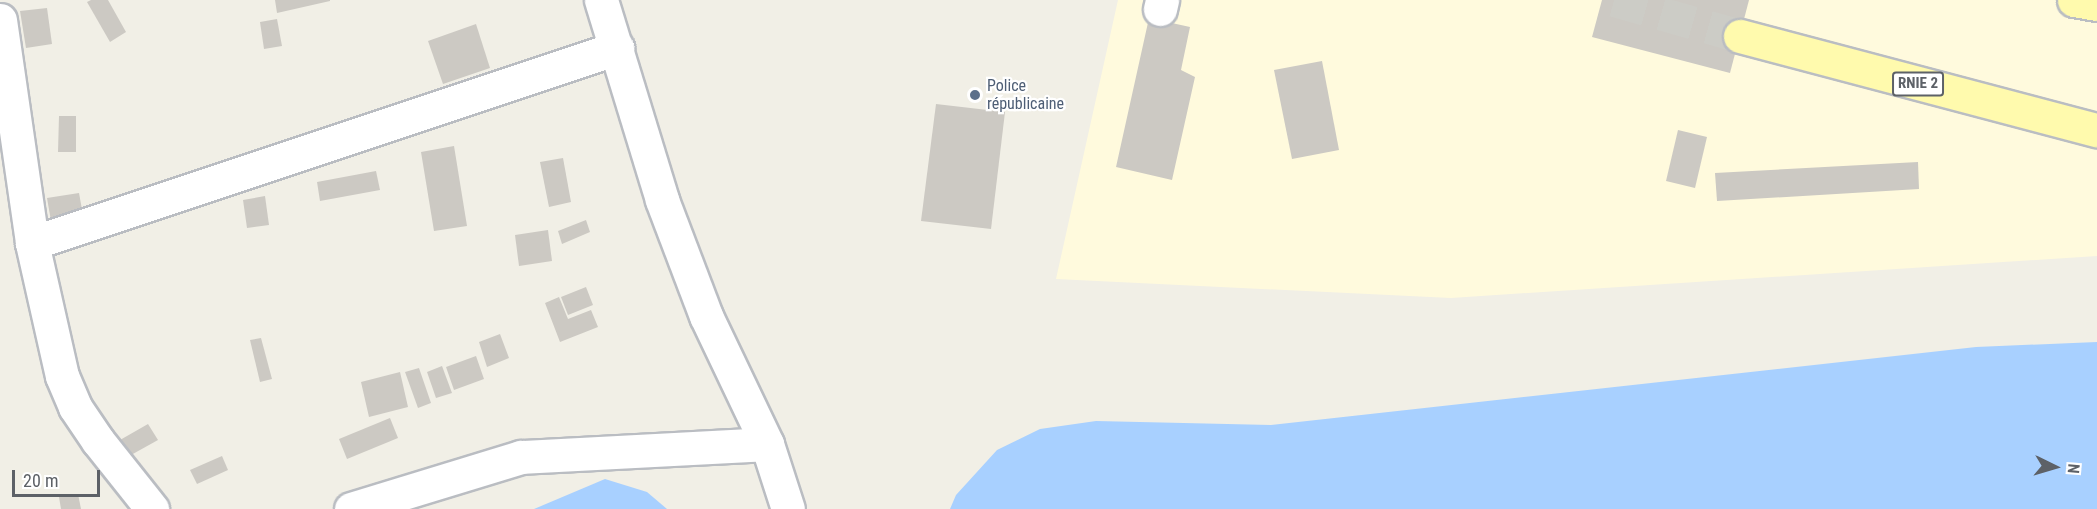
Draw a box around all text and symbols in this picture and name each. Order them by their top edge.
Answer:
road number: RNIE 2 [1891,72,1945,96]
place label: Police républicaine [987,76,1064,114]
marker: Police républicaine [968,88,982,102]
north arrow [2025,437,2085,497]
scale bar [15,458,104,496]
text: N [2064,463,2083,474]
text: 20 m [23,470,58,491]

